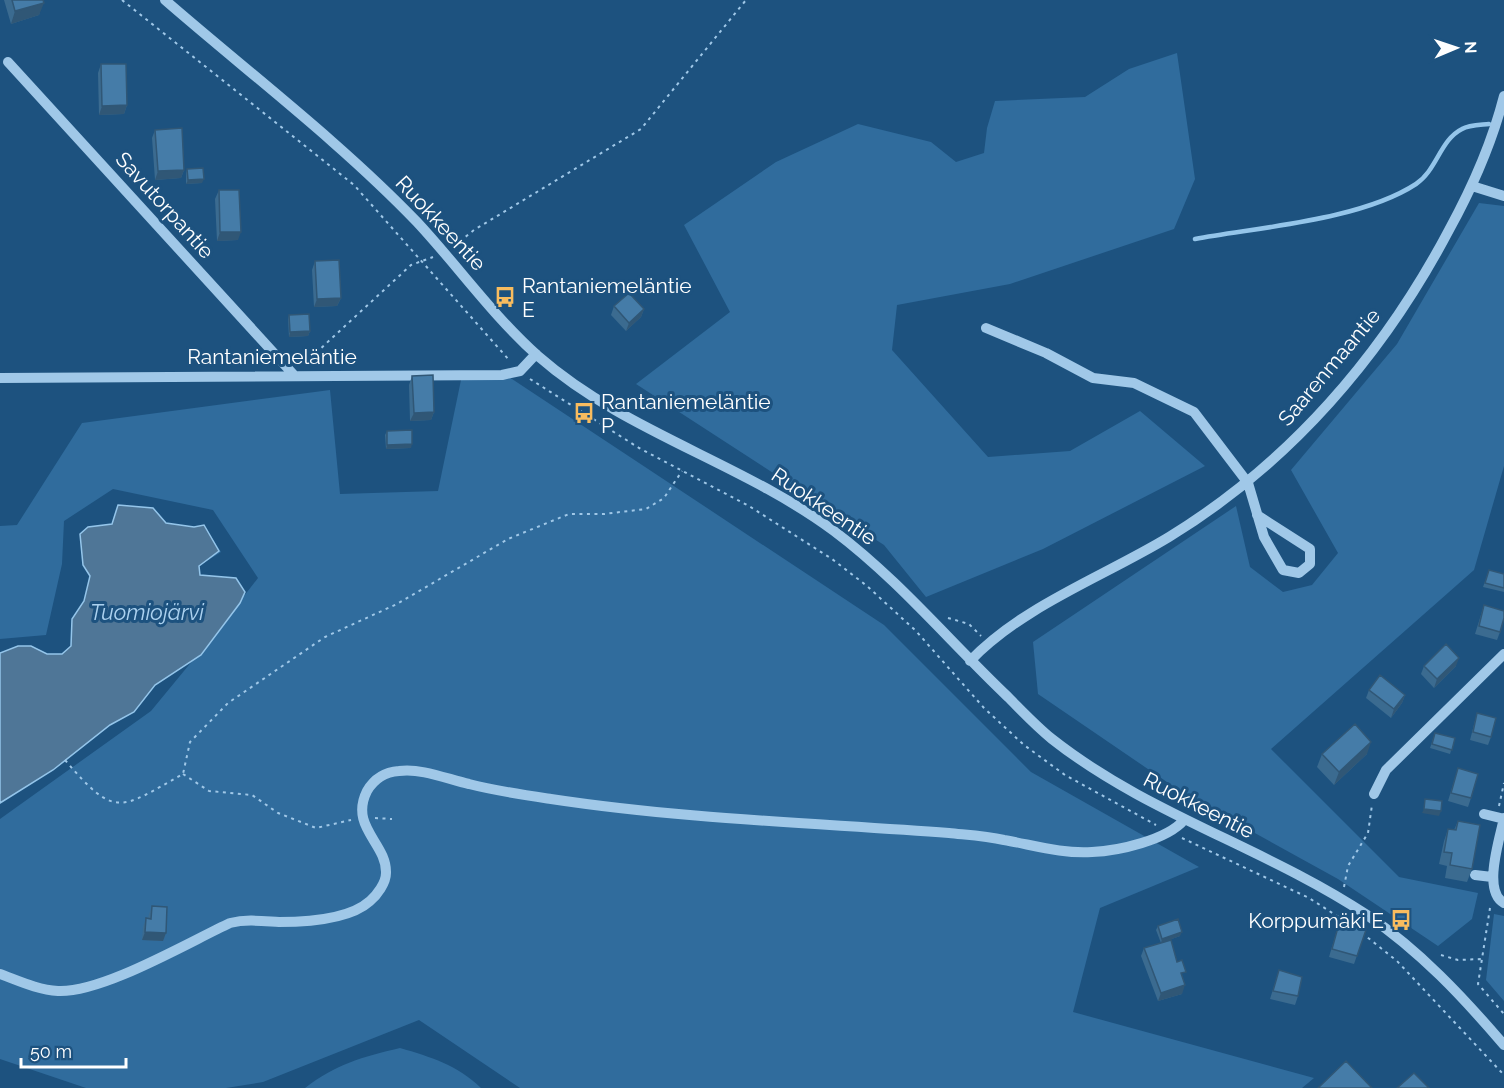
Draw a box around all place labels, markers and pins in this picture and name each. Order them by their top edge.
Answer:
place label: Rantaniemeläntie E [522,273,692,322]
bus stop icon: Rantaniemeläntie E [493,285,517,309]
place label: Rantaniemeläntie P [601,389,771,438]
bus stop icon: Rantaniemeläntie P [572,401,596,425]
place label: Korppumäki E [1248,908,1384,933]
bus stop icon: Korppumäki E [1389,908,1413,932]

